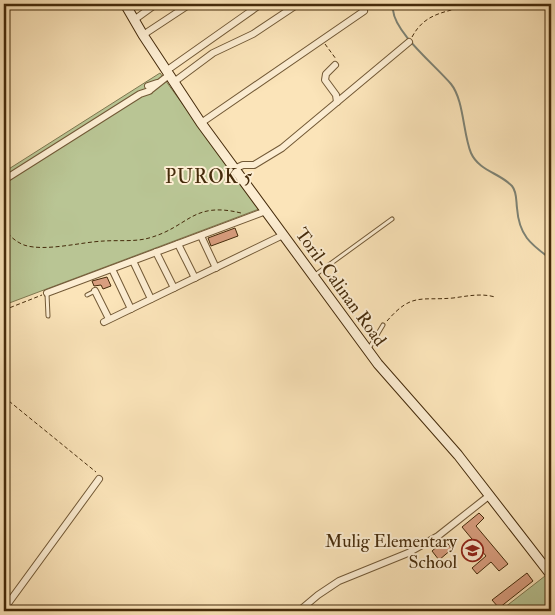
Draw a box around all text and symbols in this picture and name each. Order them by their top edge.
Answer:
district label: PUROK 5 [165,165,253,189]
street label: Toril-Calinan Road [290,224,391,351]
place label: Mulig Elementary School [325,530,458,574]
school or university icon: Mulig Elementary School [461,539,485,563]

